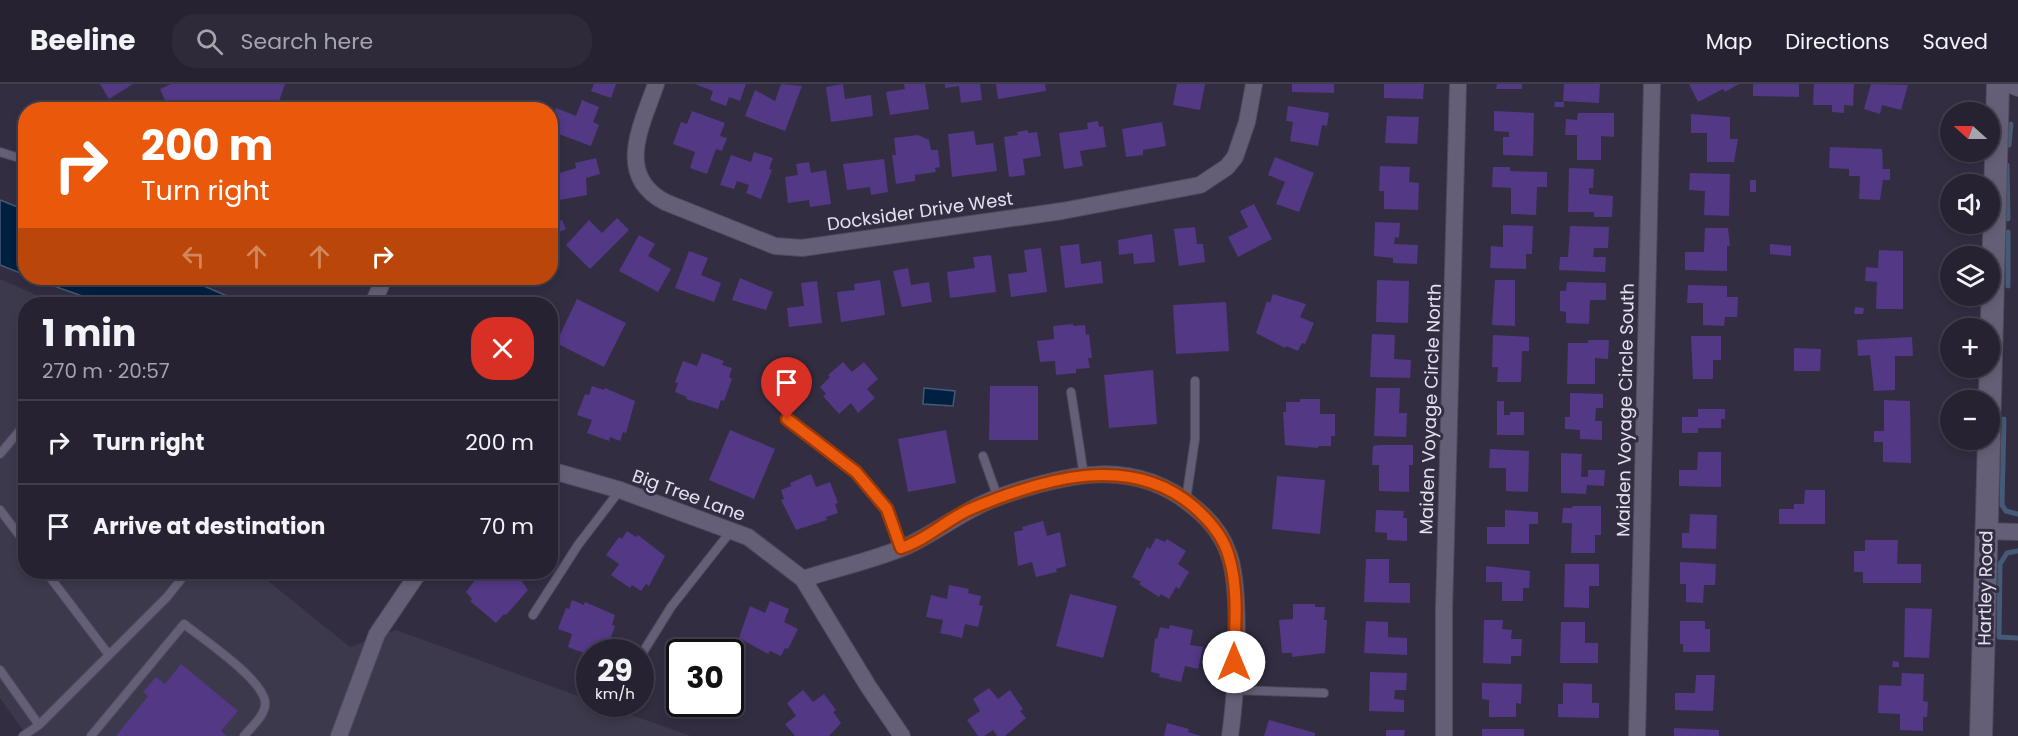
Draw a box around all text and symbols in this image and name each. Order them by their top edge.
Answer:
search box [172,14,592,68]
text: Beeline [30,21,136,60]
icon: search [193,25,226,58]
text: Search here [241,26,373,57]
text: Map [1706,27,1752,56]
text: Directions [1785,27,1889,56]
text: Saved [1922,27,1988,56]
north arrow [1940,102,2000,162]
map controls [1940,102,2000,450]
text: 200 m [141,116,273,175]
icon: right [42,126,120,204]
text: Turn right [141,172,270,209]
button: sound [1940,174,2000,234]
street label: Docksider Drive West [825,186,1015,236]
icon: left [177,240,210,273]
icon: ahead [240,240,273,273]
icon: ahead [303,240,336,273]
icon: right [366,240,399,273]
button: layers [1940,246,2000,306]
street label: Maiden Voyage Circle North [1413,283,1447,535]
street label: Maiden Voyage Circle South [1610,283,1640,537]
text: 1 min [42,308,136,359]
button: close [471,317,534,380]
button: + [1940,318,2000,378]
text: 270 m · 20:57 [42,357,170,385]
pin [761,357,812,419]
icon: arrive [770,366,803,399]
button: − [1940,390,2000,450]
icon: right [42,426,75,459]
text: Turn right [93,427,204,458]
text: 200 m [465,427,534,458]
street label: Big Tree Lane [629,463,749,527]
icon: arrive [42,510,75,543]
text: Arrive at destination [93,511,325,542]
text: 70 m [480,511,534,542]
street label: Hartley Road [1971,530,1999,646]
position arrow [1202,630,1266,694]
speed limit sign: 30 [666,639,744,717]
text: 29 [597,649,633,692]
text: km/h [595,683,635,704]

